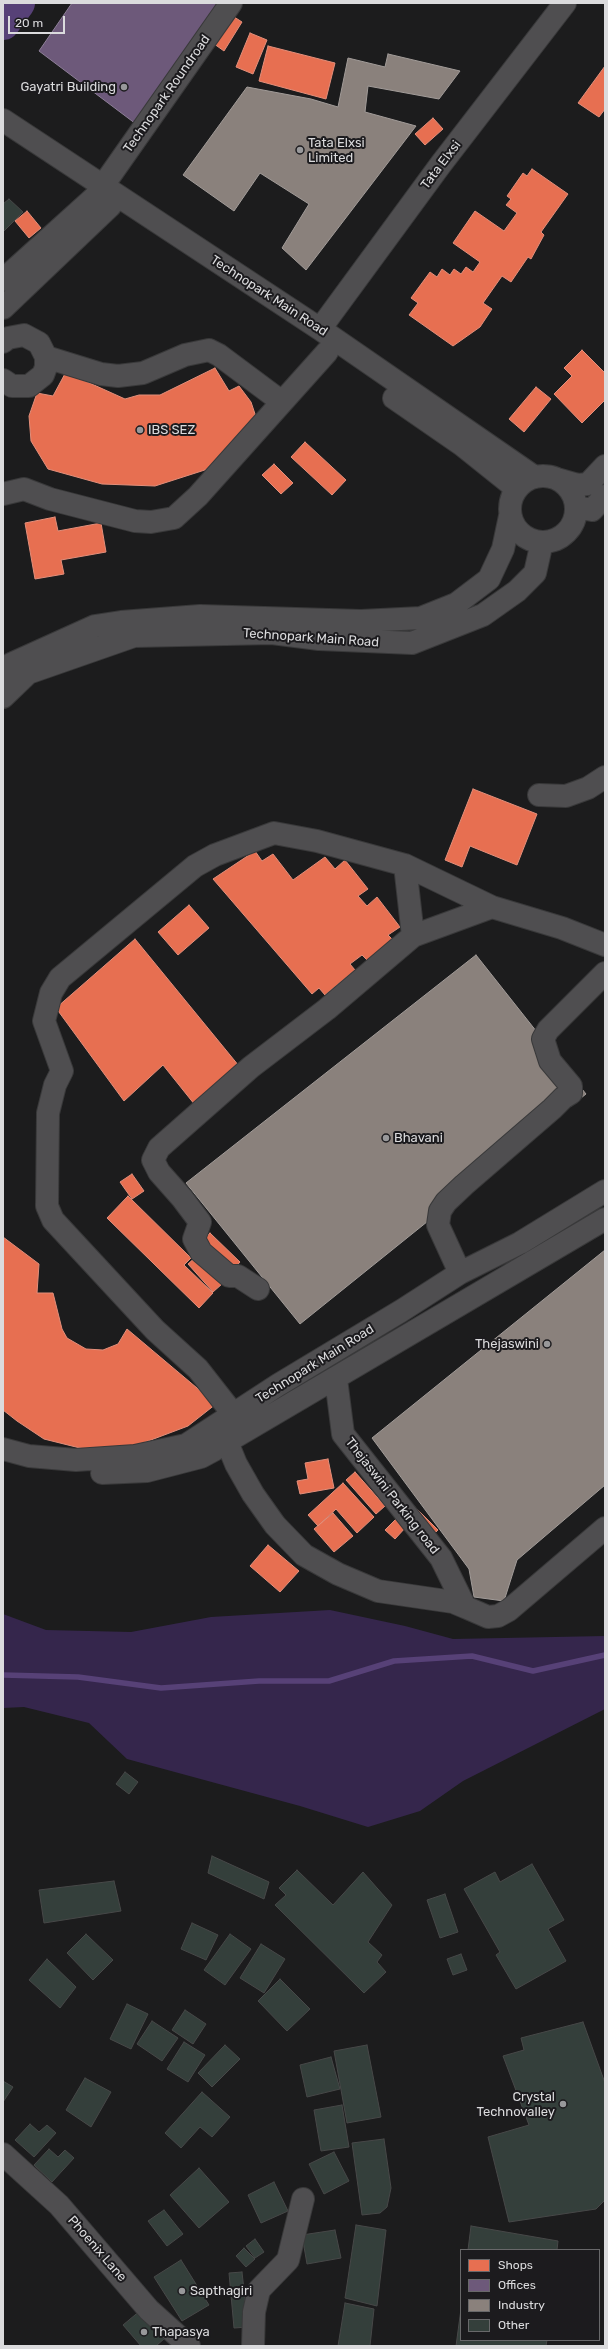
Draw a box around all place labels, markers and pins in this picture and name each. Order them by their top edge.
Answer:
place label: Gayatri Building [20,79,116,95]
marker: Gayatri Building [119,82,129,92]
place label: Tata Elxsi Limited [308,135,365,166]
marker: Tata Elxsi Limited [295,145,305,155]
place label: IBS SEZ [148,422,195,438]
marker: IBS SEZ [135,425,145,435]
place label: Bhavani [394,1130,443,1146]
marker: Bhavani [381,1133,391,1143]
place label: Thejaswini [475,1336,539,1352]
marker: Thejaswini [542,1339,552,1349]
place label: Crystal Technovalley [477,2089,555,2120]
marker: Crystal Technovalley [558,2099,568,2109]
place label: Sapthagiri [190,2283,252,2299]
marker: Sapthagiri [177,2286,187,2296]
place label: Thapasya [152,2324,210,2340]
marker: Thapasya [139,2327,149,2337]

